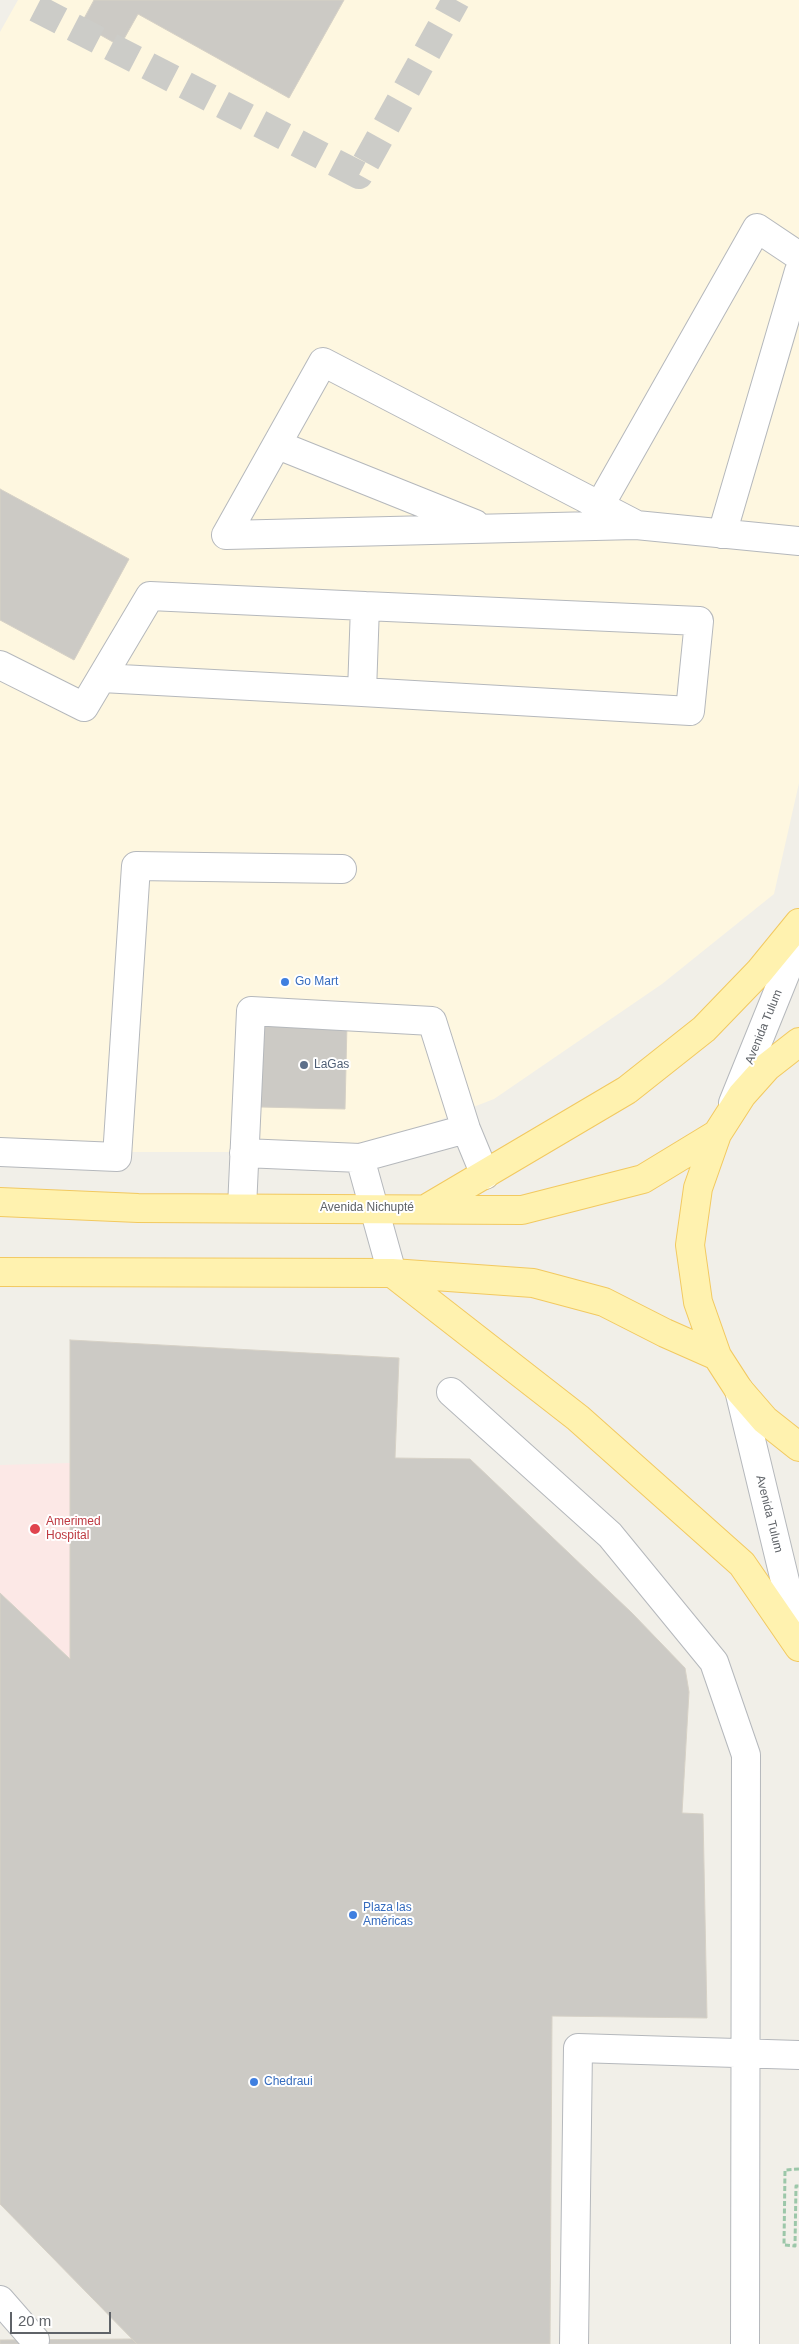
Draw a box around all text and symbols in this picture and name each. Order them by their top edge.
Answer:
place label: Go Mart [295,975,338,989]
marker: Go Mart [279,976,291,988]
street label: Avenida Tulum [742,988,786,1066]
place label: LaGas [314,1058,349,1072]
marker: LaGas [298,1059,310,1071]
street label: Avenida Nichupté [320,1201,414,1215]
street label: Avenida Tulum [752,1474,786,1554]
place label: Amerimed Hospital [46,1515,101,1543]
marker: Amerimed Hospital [28,1522,42,1536]
place label: Plaza las Américas [363,1901,413,1929]
marker: Plaza las Américas [347,1909,359,1921]
place label: Chedraui [264,2075,313,2089]
marker: Chedraui [248,2076,260,2088]
scale bar [12,2302,114,2334]
text: 20 m [18,2312,51,2329]

